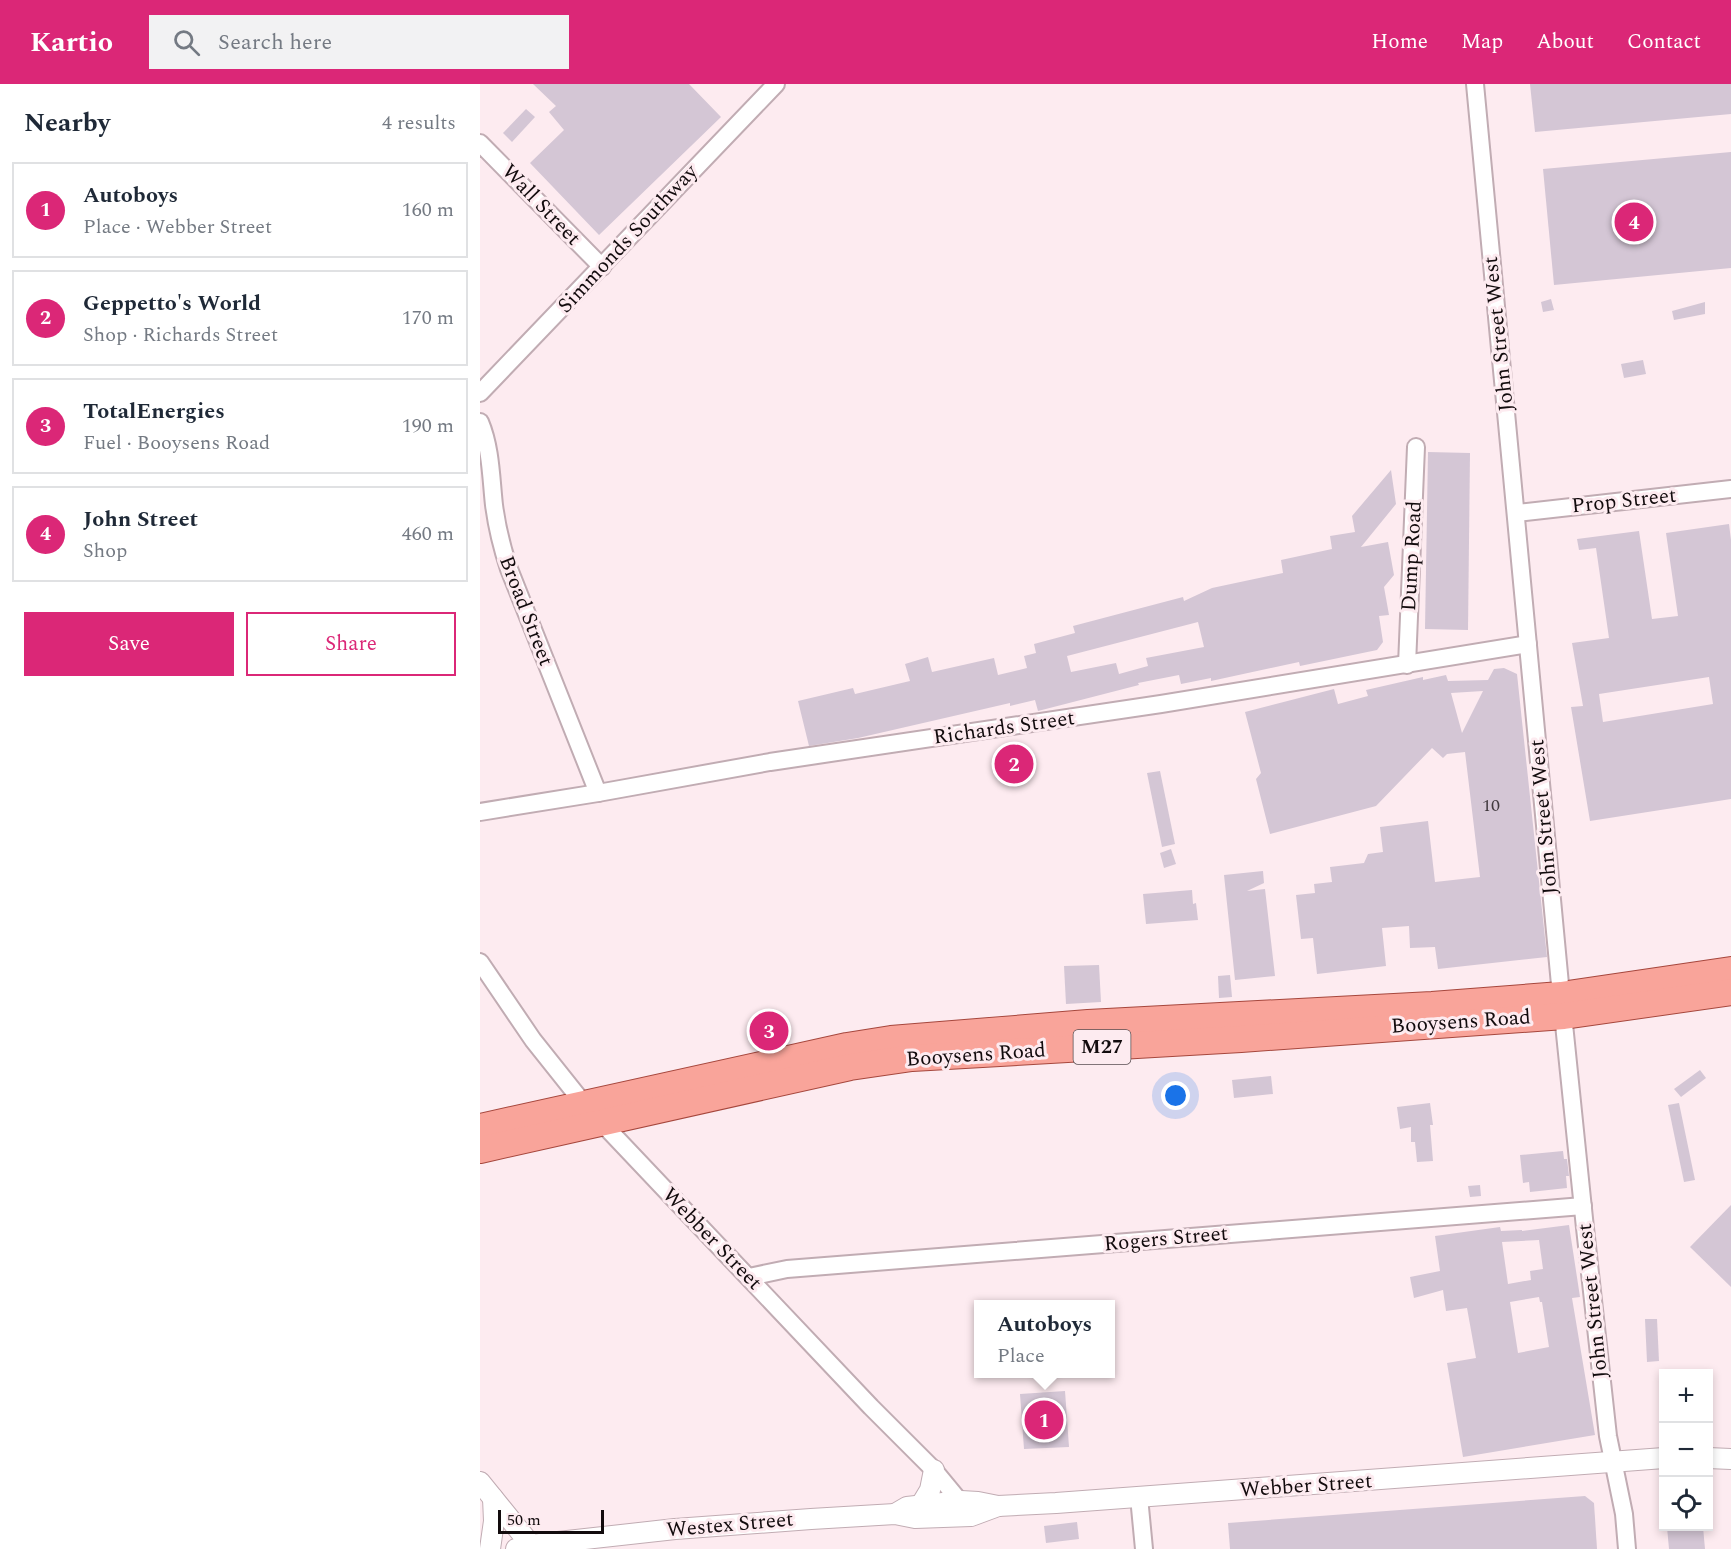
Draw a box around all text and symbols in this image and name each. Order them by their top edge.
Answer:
search box [149,15,569,69]
text: Kartio [30,21,113,64]
icon: search [170,26,203,59]
text: Search here [218,26,332,59]
text: Home [1371,26,1428,58]
text: Map [1461,26,1503,58]
text: About [1536,26,1594,58]
text: Contact [1627,26,1701,58]
text: Nearby [24,103,110,143]
text: 4 results [382,108,456,138]
street label: Wall Street [494,157,588,253]
street label: Simmonds Southway [550,157,706,321]
text: Autoboys [83,179,178,212]
text: 1 [40,195,51,225]
text: 160 m [402,195,454,225]
pin: 4 [1614,200,1654,244]
text: Place · Webber Street [83,212,272,242]
street label: John Street West [1475,255,1523,413]
text: Geppetto's World [83,287,261,320]
text: 2 [40,303,51,333]
text: 170 m [402,303,454,333]
text: Shop · Richards Street [83,320,278,350]
text: TotalEnergies [83,395,225,428]
text: 3 [40,411,51,441]
text: 190 m [402,411,454,441]
text: Fuel · Booysens Road [83,428,270,458]
street label: Prop Street [1570,480,1678,522]
street label: Dump Road [1393,500,1431,612]
text: John Street [83,503,198,536]
text: 4 [40,519,51,549]
text: 460 m [402,519,454,549]
text: Shop [83,536,127,566]
street label: Broad Street [490,551,562,671]
button: Save [24,612,234,676]
button: Share [246,612,456,676]
street label: Richards Street [931,702,1077,754]
street label: John Street West [1521,738,1567,896]
pin: 2 [994,742,1034,786]
house number: 10 [1482,792,1500,819]
street label: Booysens Road [1390,1001,1532,1043]
pin: 3 [750,1008,788,1054]
road number: M27 [1074,1030,1130,1064]
street label: Booysens Road [905,1034,1047,1076]
your location [1161,1081,1190,1110]
street label: Webber Street [654,1180,770,1298]
street label: Rogers Street [1103,1218,1229,1260]
street label: John Street West [1569,1222,1617,1380]
popup [974,1300,1115,1378]
text: Autoboys [997,1308,1092,1341]
text: Place [997,1341,1045,1371]
map controls [1659,1369,1713,1531]
button: + [1659,1369,1713,1423]
pin: 1 [1024,1398,1064,1442]
button: − [1659,1423,1713,1477]
street label: Webber Street [1239,1465,1373,1507]
button: locate [1659,1477,1713,1531]
street label: Westex Street [665,1504,795,1546]
scale bar [498,1507,604,1534]
text: 50 m [507,1508,541,1532]

